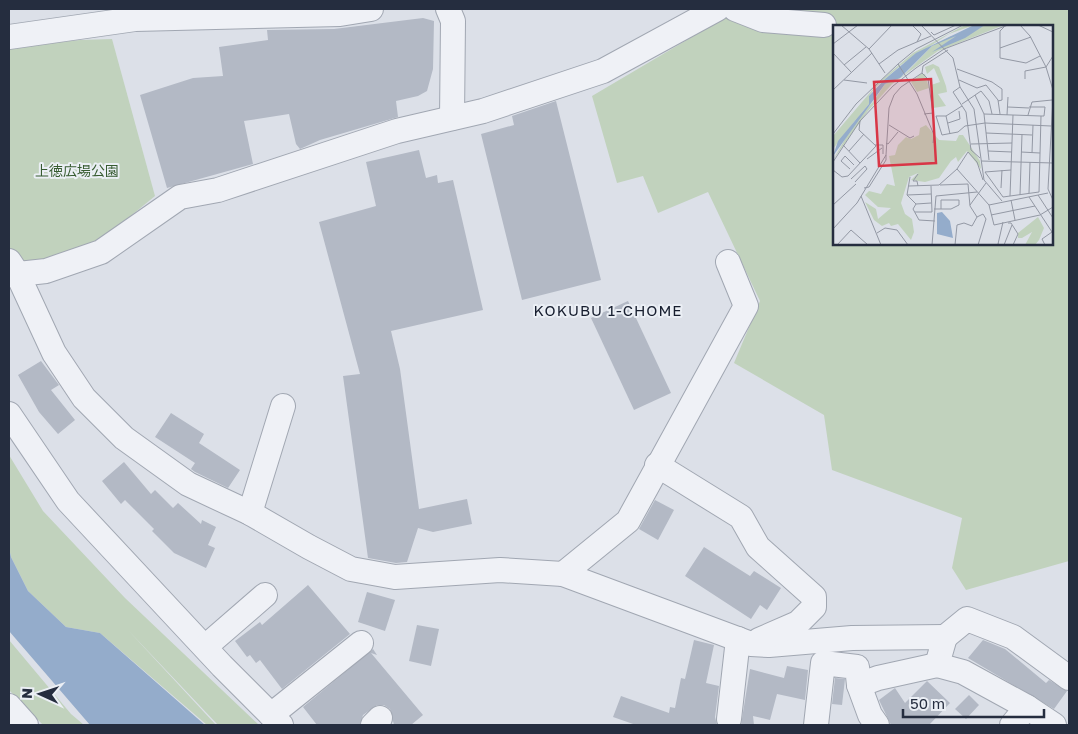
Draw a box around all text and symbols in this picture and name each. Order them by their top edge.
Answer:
inset map [833,25,1053,245]
park label: 上徳広場公園 [35,162,119,179]
district label: KOKUBU 1-CHOME [534,301,682,319]
north arrow [15,669,65,719]
scale bar [903,686,1044,718]
text: N [18,688,35,699]
text: 50 m [910,694,945,712]

